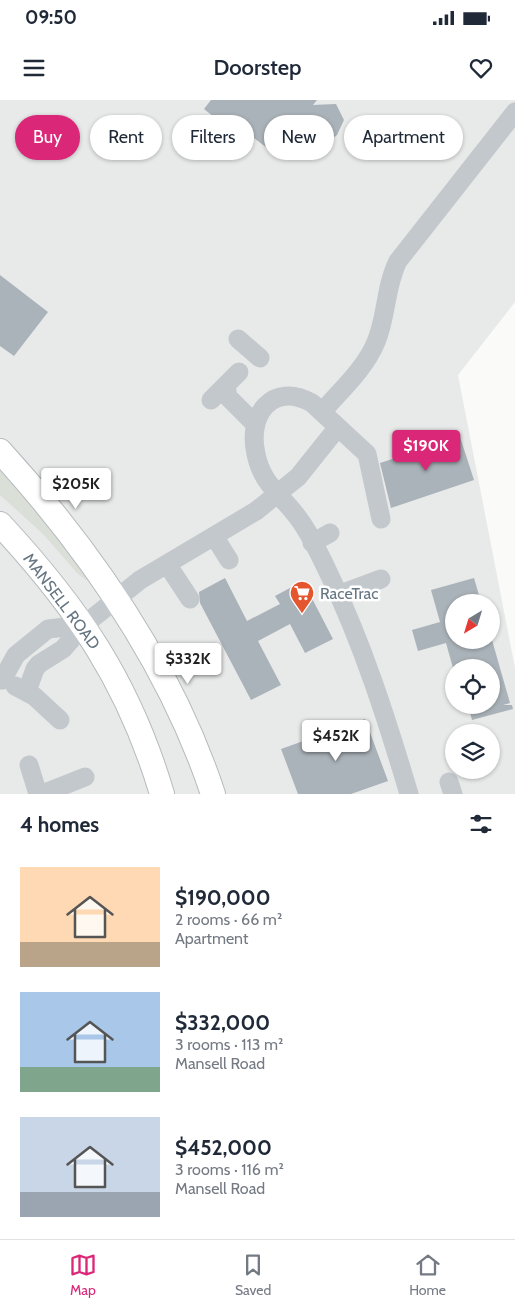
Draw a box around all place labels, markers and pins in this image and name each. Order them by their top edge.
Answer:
pin: $190K [391,430,461,472]
pin: $205K [41,468,111,510]
supermarket icon: RaceTrac [289,580,315,614]
place label: RaceTrac [320,584,379,603]
pin: $332K [153,642,223,685]
pin: $452K [301,720,371,762]

